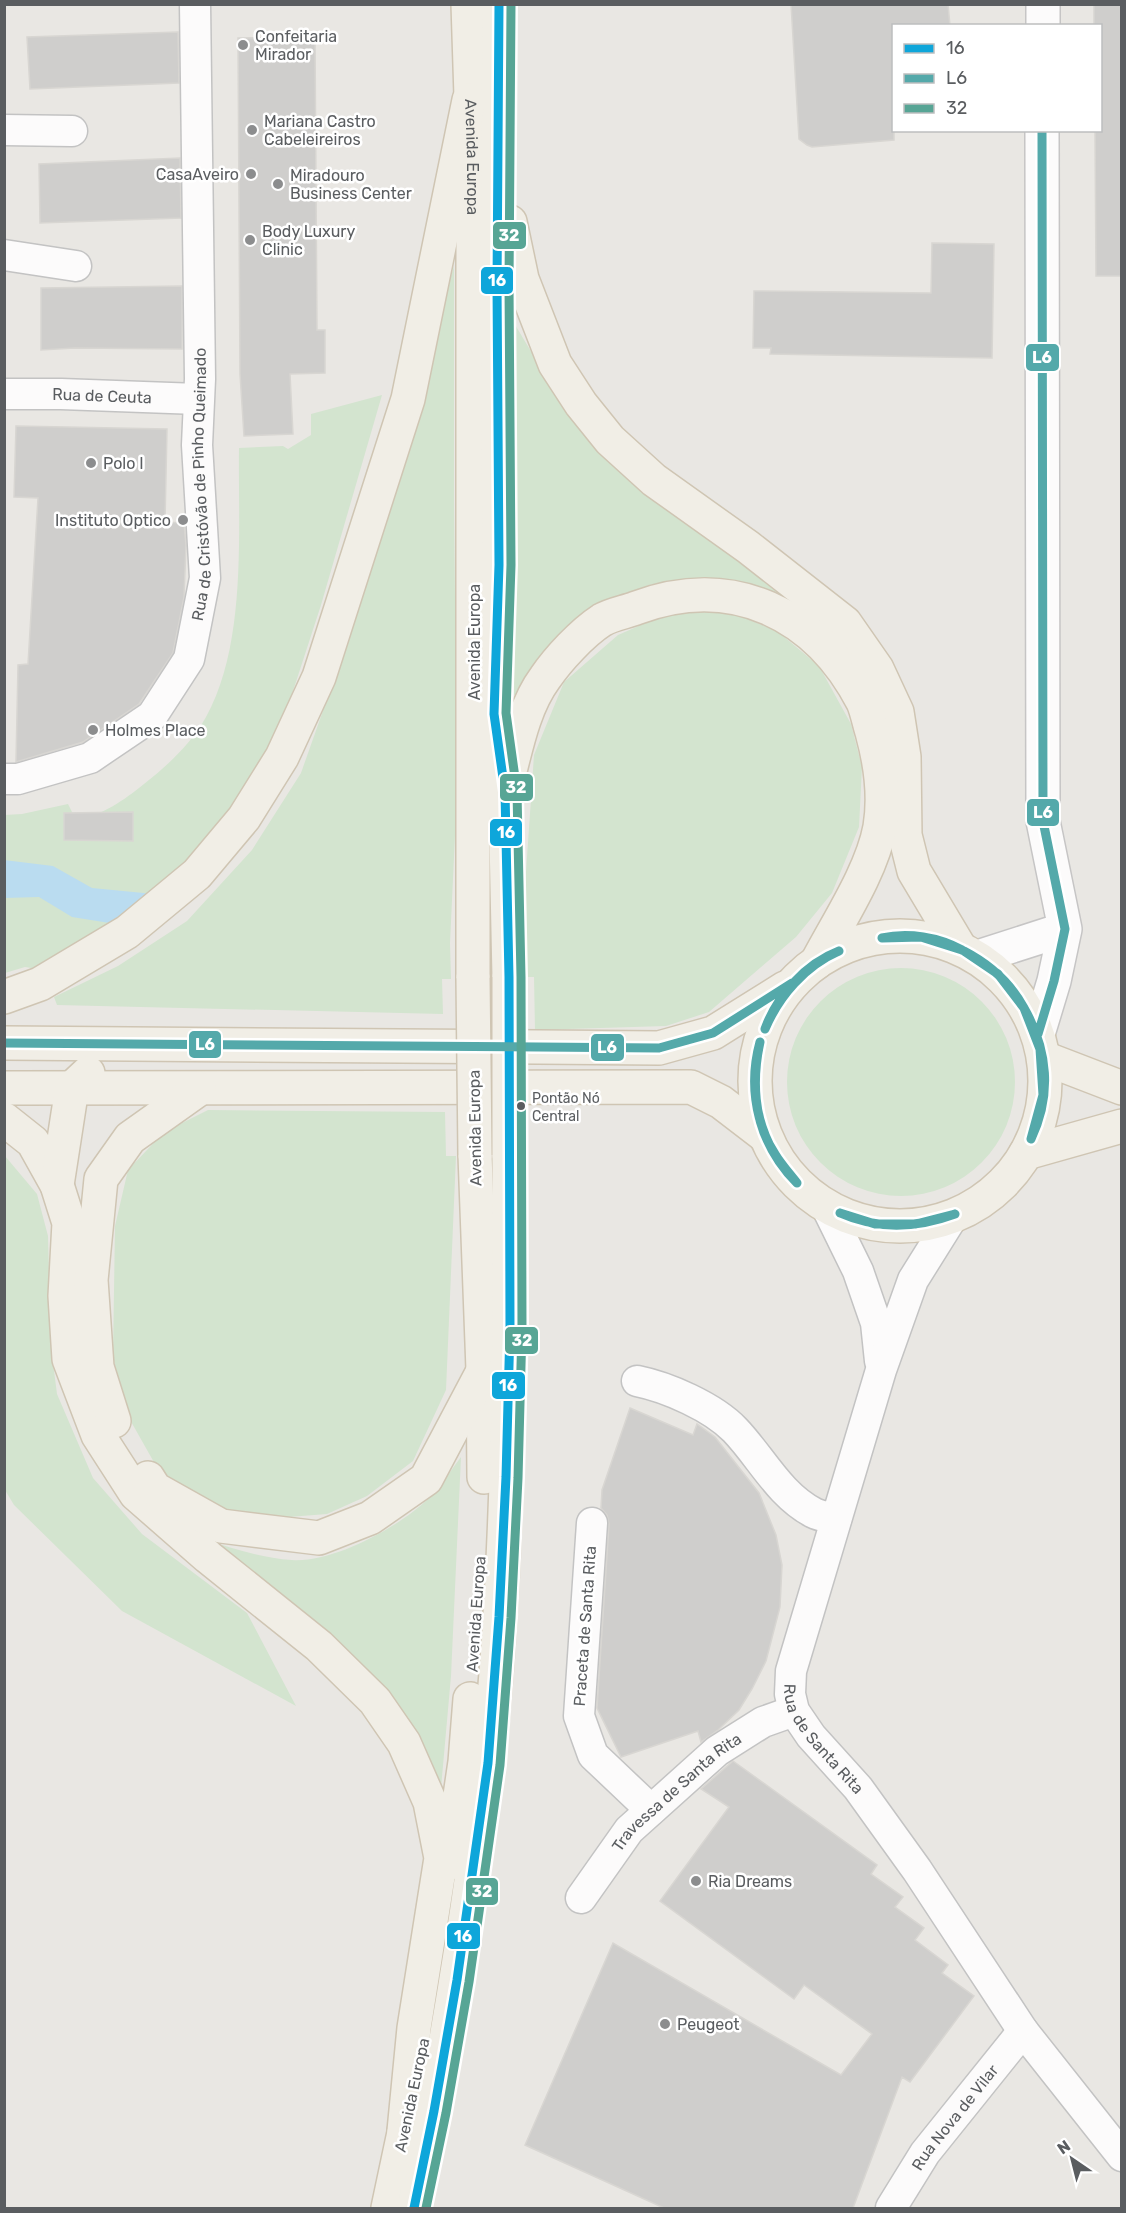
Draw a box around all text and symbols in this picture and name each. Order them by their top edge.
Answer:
legend [892,24,1102,132]
place label: Confeitaria Mirador [255,27,337,64]
text: 16 [946,37,965,59]
marker: Confeitaria Mirador [236,38,250,52]
text: L6 [946,67,967,89]
text: 32 [946,97,967,119]
street label: Avenida Europa [462,98,483,215]
place label: Mariana Castro Cabeleireiros [264,112,376,149]
marker: Mariana Castro Cabeleireiros [245,123,259,137]
place label: CasaAveiro [156,165,239,184]
place label: Miradouro Business Center [290,166,412,203]
marker: CasaAveiro [244,167,258,181]
marker: Miradouro Business Center [271,177,285,191]
line badge: 32 [492,221,527,250]
place label: Body Luxury Clinic [262,222,355,259]
text: 32 [499,226,519,245]
marker: Body Luxury Clinic [243,233,257,247]
line badge: 16 [480,266,514,295]
text: 16 [488,271,506,290]
line badge: L6 [1025,343,1060,372]
street label: Rua de Cristóvão de Pinho Queimado [187,348,215,622]
text: L6 [1032,348,1052,367]
street label: Rua de Ceuta [52,385,152,407]
place label: Polo I [103,454,144,473]
marker: Polo I [84,456,98,470]
place label: Instituto Optico [55,511,171,530]
marker: Instituto Optico [176,513,190,527]
street label: Avenida Europa [465,584,484,700]
place label: Holmes Place [105,721,206,740]
marker: Holmes Place [86,723,100,737]
line badge: 32 [499,773,534,802]
text: 32 [506,778,526,797]
line badge: L6 [1026,798,1060,827]
text: L6 [1033,803,1053,822]
line badge: 16 [489,818,523,847]
text: 16 [497,823,515,842]
line badge: L6 [188,1030,222,1059]
line badge: L6 [590,1033,625,1062]
text: L6 [195,1035,215,1054]
text: L6 [597,1038,617,1057]
street label: Avenida Europa [464,1070,486,1186]
place label: Pontão Nó Central [532,1090,600,1125]
marker: Pontão Nó Central [515,1100,527,1112]
line badge: 32 [504,1326,539,1355]
text: 32 [512,1331,532,1350]
line badge: 16 [491,1371,526,1400]
text: 16 [499,1376,517,1395]
street label: Praceta de Santa Rita [570,1545,600,1707]
street label: Avenida Europa [462,1555,490,1673]
street label: Rua de Santa Rita [781,1683,868,1797]
street label: Travessa de Santa Rita [608,1729,745,1855]
place label: Ria Dreams [708,1872,792,1891]
marker: Ria Dreams [689,1874,703,1888]
line badge: 32 [465,1877,499,1906]
text: 32 [472,1882,492,1901]
line badge: 16 [446,1922,481,1950]
text: 16 [454,1927,472,1946]
place label: Peugeot [677,2015,740,2034]
marker: Peugeot [658,2017,672,2031]
street label: Avenida Europa [391,2036,433,2154]
street label: Rua Nova de Vilar [907,2061,1002,2174]
north arrow [1042,2129,1102,2189]
text: N [1054,2136,1074,2158]

